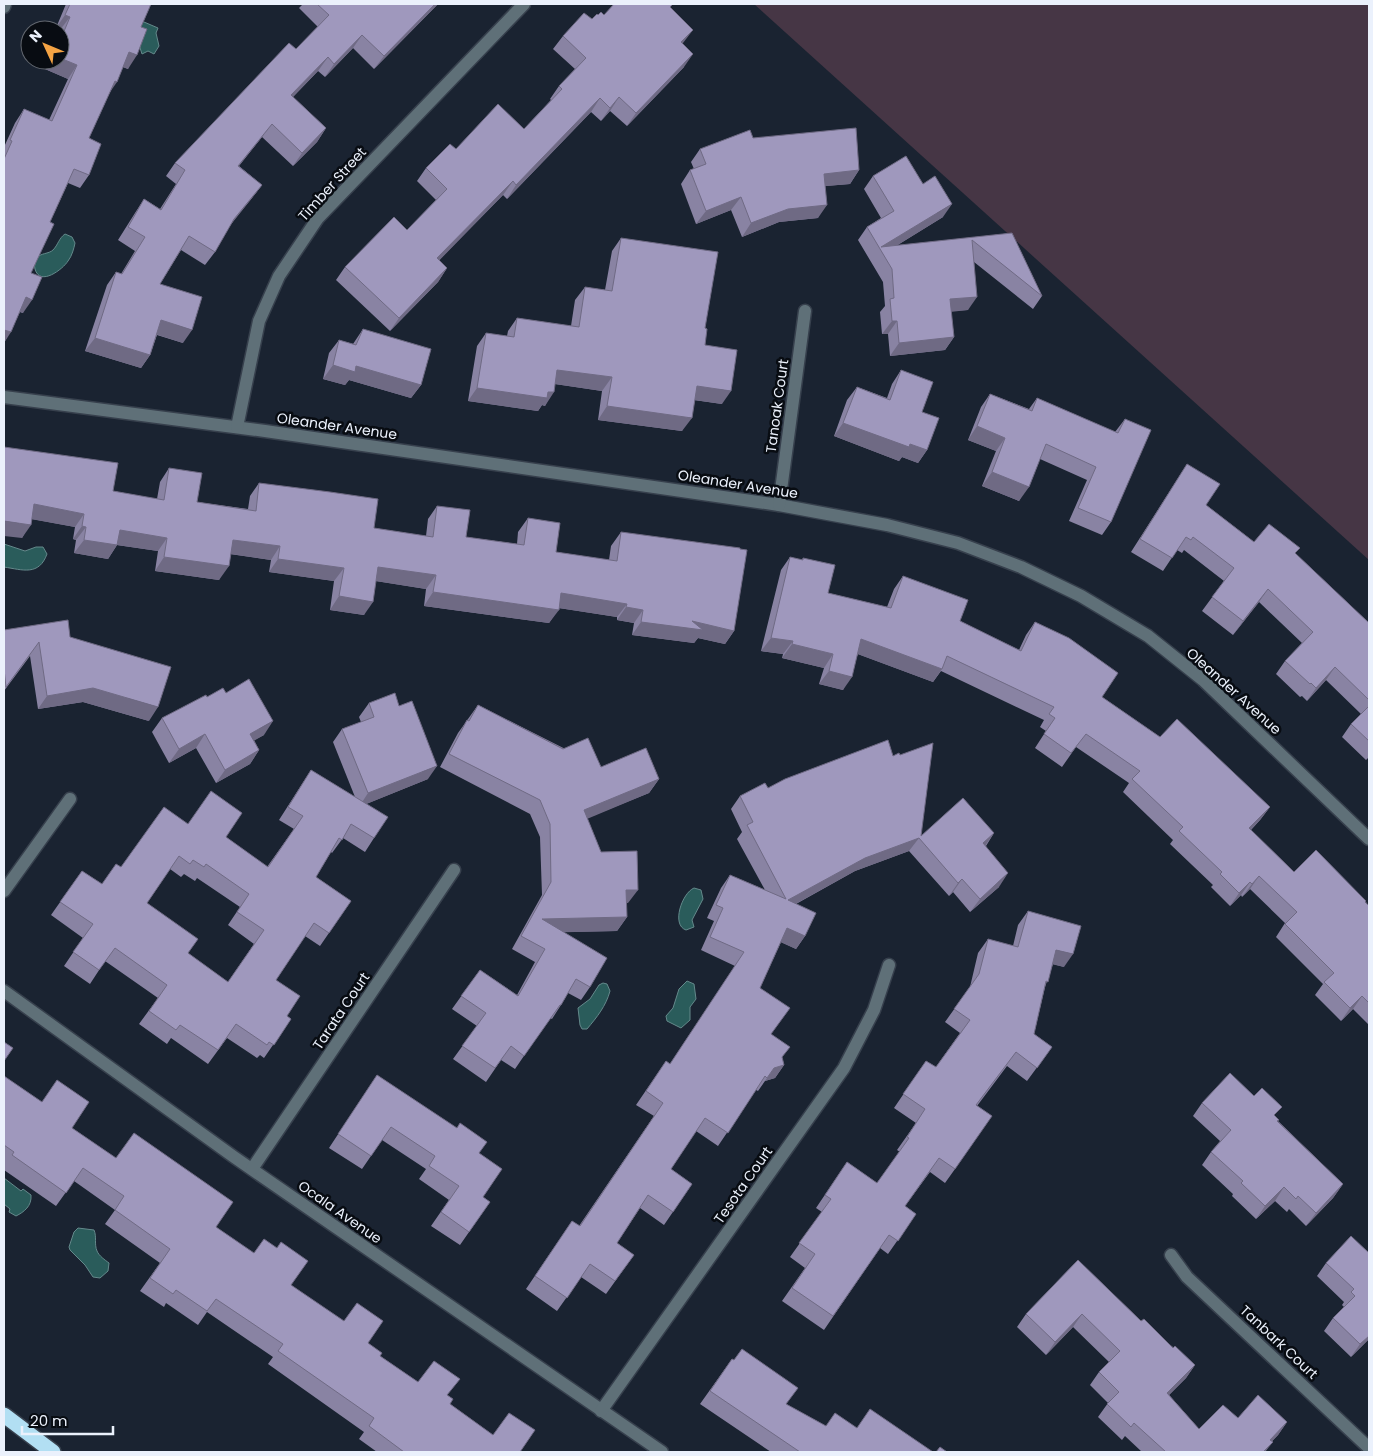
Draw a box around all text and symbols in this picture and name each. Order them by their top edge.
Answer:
north arrow [20,20,70,70]
text: N [25,25,46,47]
street label: Timber Street [293,143,371,225]
street label: Tanoak Court [761,358,793,454]
street label: Oleander Avenue [276,408,399,444]
street label: Oleander Avenue [677,465,800,503]
street label: Oleander Avenue [1182,643,1286,739]
street label: Tarata Court [308,968,374,1054]
street label: Tesota Court [709,1142,777,1228]
street label: Ocala Avenue [294,1176,386,1249]
street label: Tanbark Court [1236,1301,1322,1383]
scale bar [22,1404,114,1436]
text: 20 m [30,1410,68,1431]

